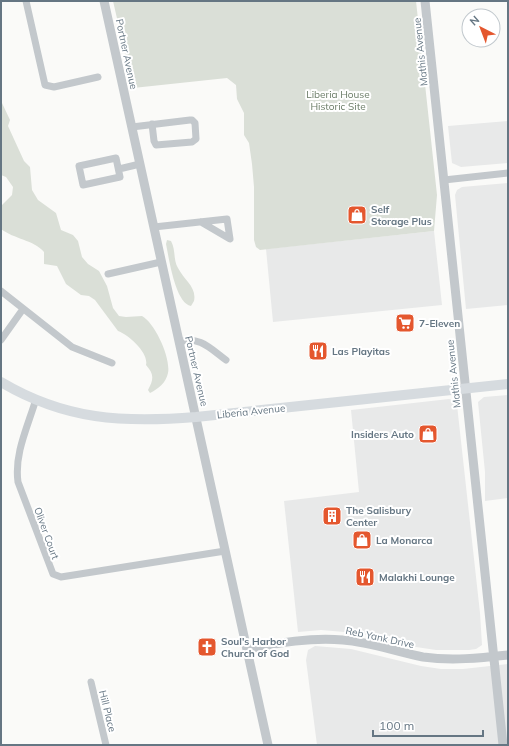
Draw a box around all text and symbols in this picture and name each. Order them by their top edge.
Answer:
north arrow [461,8,501,48]
text: N [467,13,482,29]
street label: Mathis Avenue [410,17,431,87]
street label: Portner Avenue [113,18,140,91]
park label: Liberia House Historic Site [306,88,370,113]
place label: Self Storage Plus [371,203,432,228]
shop icon: Self Storage Plus [346,204,368,226]
supermarket icon: 7-Eleven [394,312,416,334]
place label: 7-Eleven [419,317,460,330]
street label: Portner Avenue [182,335,211,408]
street label: Mathis Avenue [443,339,464,409]
restaurant icon: Las Playitas [307,340,329,362]
place label: Las Playitas [332,345,390,358]
street label: Liberia Avenue [216,401,286,422]
shop icon: Insiders Auto [417,423,439,445]
place label: Insiders Auto [351,428,414,441]
place label: The Salisbury Center [346,504,412,529]
street label: Oliver Court [31,505,62,562]
building icon: The Salisbury Center [321,505,343,527]
shop icon: La Monarca [351,529,373,551]
place label: La Monarca [376,534,432,547]
restaurant icon: Malakhi Lounge [354,566,376,588]
place label: Malakhi Lounge [379,571,455,584]
street label: Reb Yank Drive [344,624,415,651]
place label: Soul's Harbor Church of God [221,635,289,660]
church icon: Soul's Harbor Church of God [196,636,218,658]
street label: Hill Place [96,689,119,733]
scale bar [373,712,483,738]
text: 100 m [379,718,414,733]

